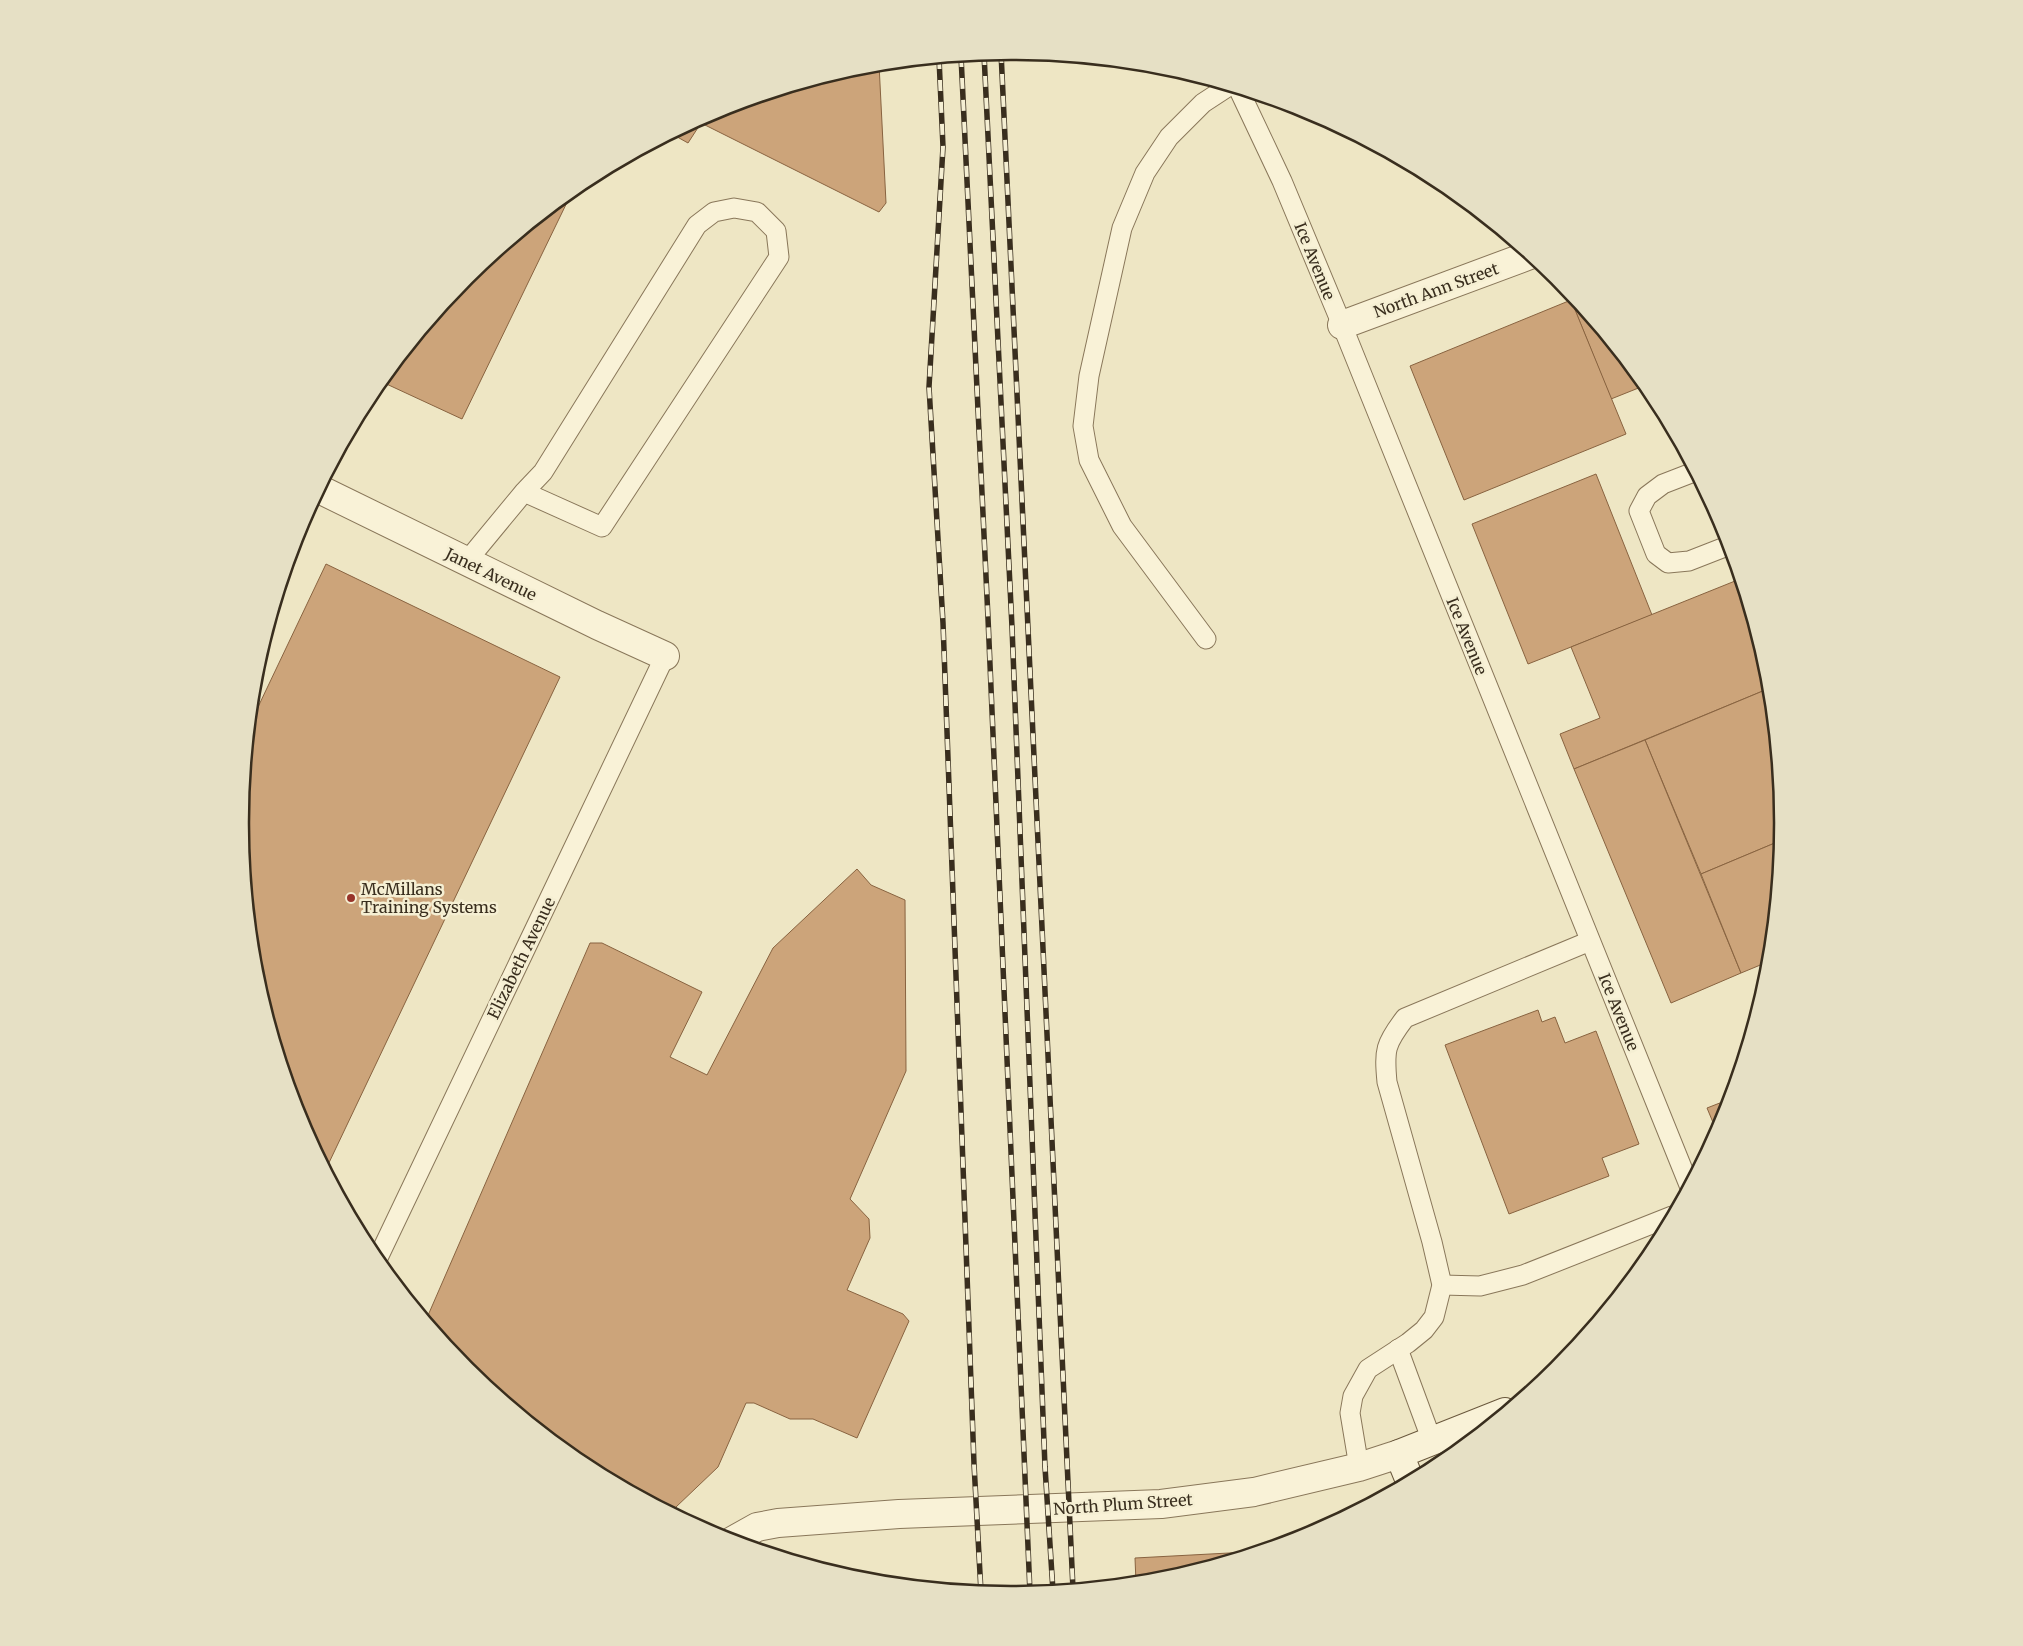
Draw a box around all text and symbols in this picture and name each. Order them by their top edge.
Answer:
street label: Ice Avenue [1290,219,1340,303]
street label: North Ann Street [1371,258,1502,322]
street label: Janet Avenue [441,543,540,605]
street label: Ice Avenue [1442,594,1492,678]
place label: McMillans Training Systems [361,879,497,917]
marker: McMillans Training Systems [345,892,357,904]
street label: Elizabeth Avenue [483,894,559,1022]
street label: Ice Avenue [1594,970,1644,1054]
street label: North Plum Street [1053,1489,1194,1519]

